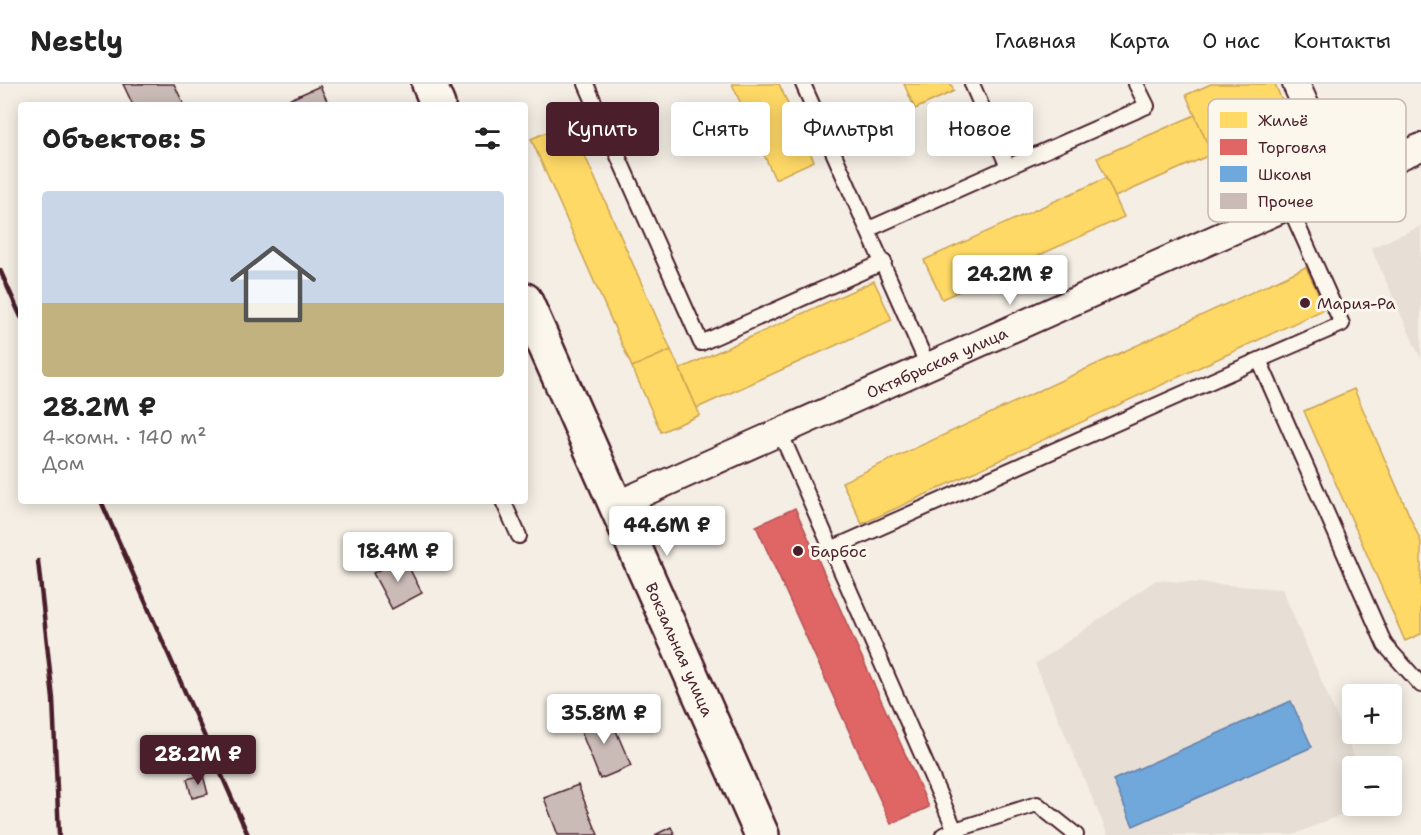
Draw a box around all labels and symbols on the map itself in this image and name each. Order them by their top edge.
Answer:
legend [1208,99,1406,222]
text: Жильё [1258,110,1308,131]
text: Торговля [1258,137,1327,158]
text: Школы [1258,164,1312,185]
text: Прочее [1258,191,1314,212]
pin: 24.2M ₽ [955,255,1065,306]
place label: Мария-Ра [1317,293,1396,314]
marker: Мария-Ра [1298,296,1312,310]
street label: Октябрьская улица [863,322,1011,403]
pin: 44.6M ₽ [612,506,722,557]
pin: 18.4M ₽ [343,532,453,583]
place label: Барбос [810,541,867,562]
marker: Барбос [791,544,805,558]
street label: Вокзальная улица [641,579,719,720]
pin: 35.8M ₽ [549,694,659,745]
pin: 28.2M ₽ [143,735,253,786]

